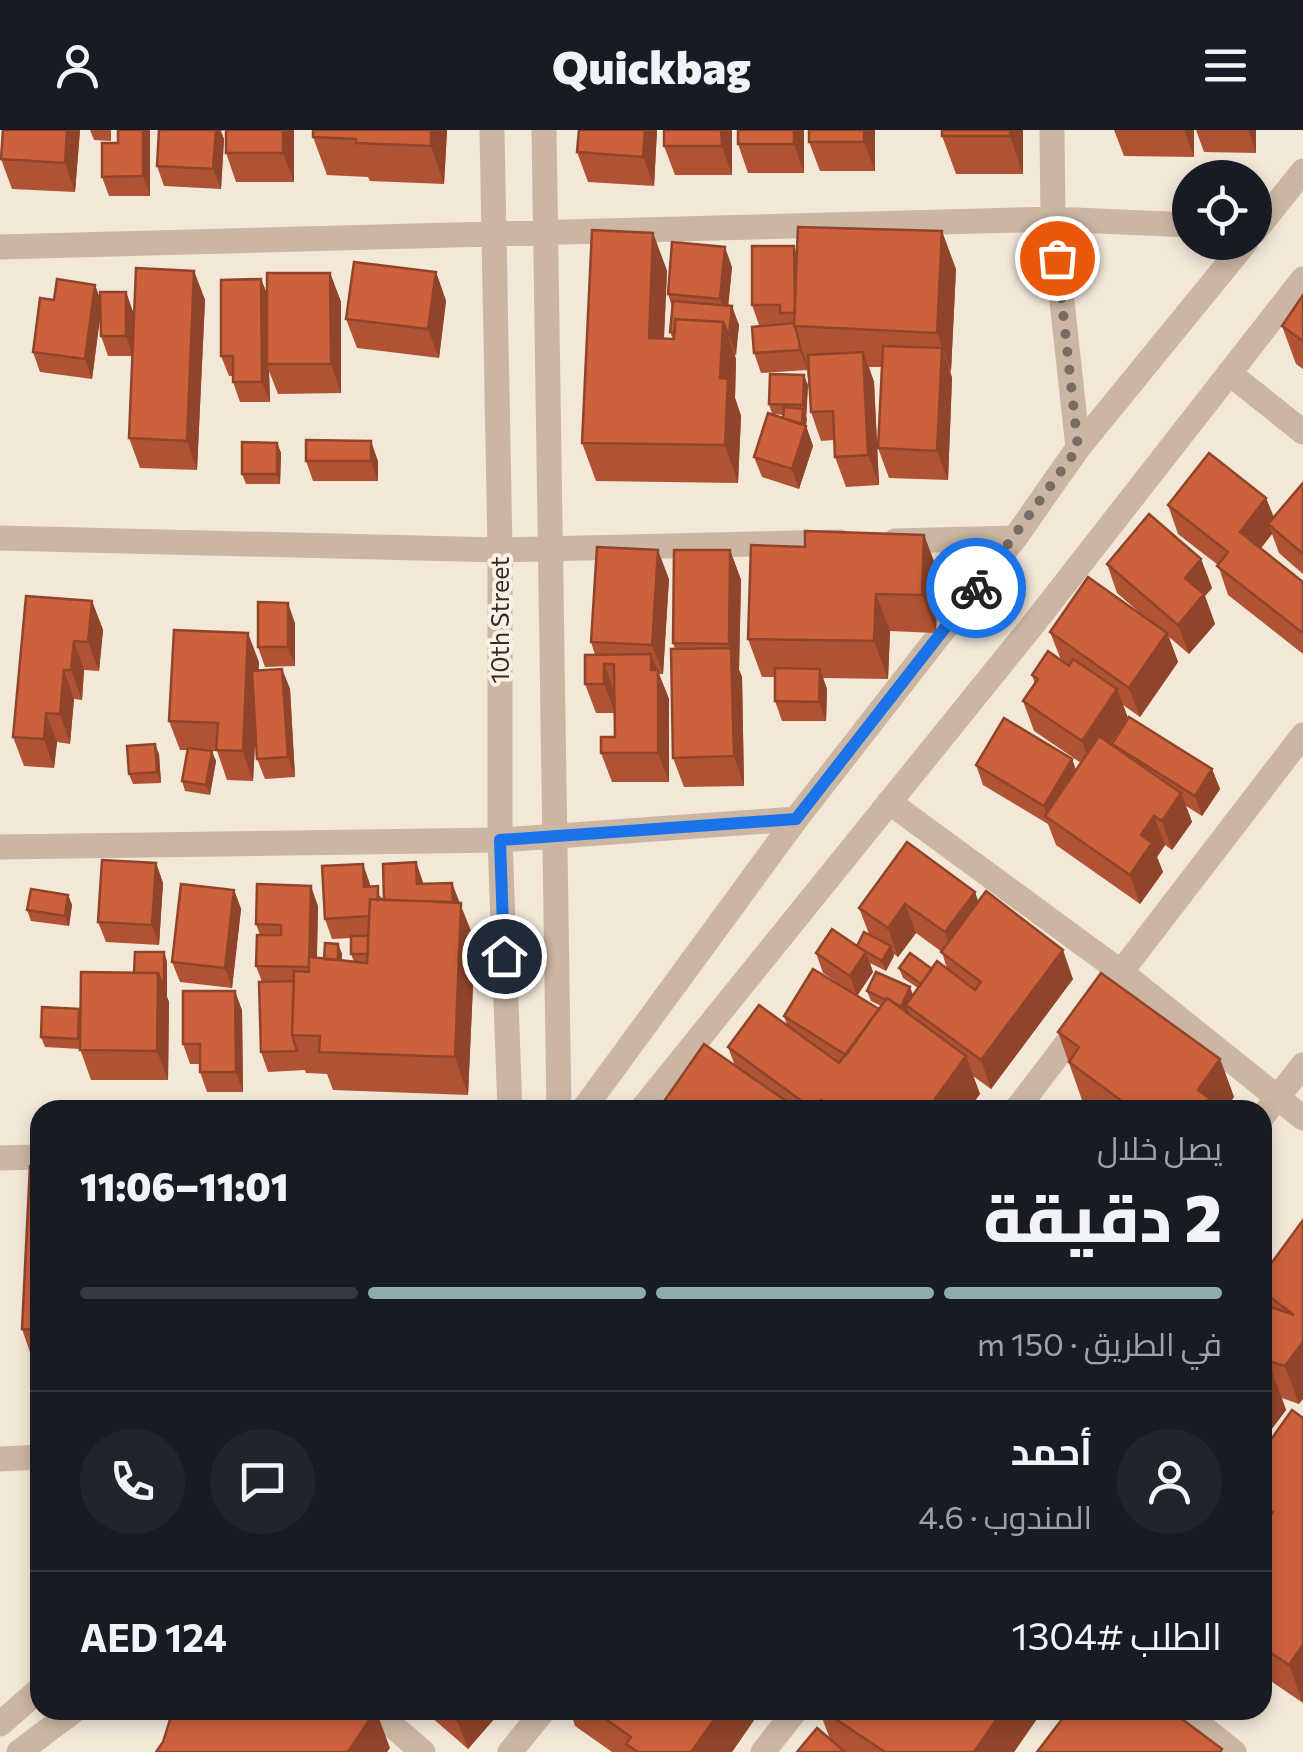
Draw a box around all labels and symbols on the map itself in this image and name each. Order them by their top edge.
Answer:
pin [1015,216,1100,301]
courier [926,538,1026,638]
street label: 10th Street [484,556,514,684]
pin [462,914,547,999]

